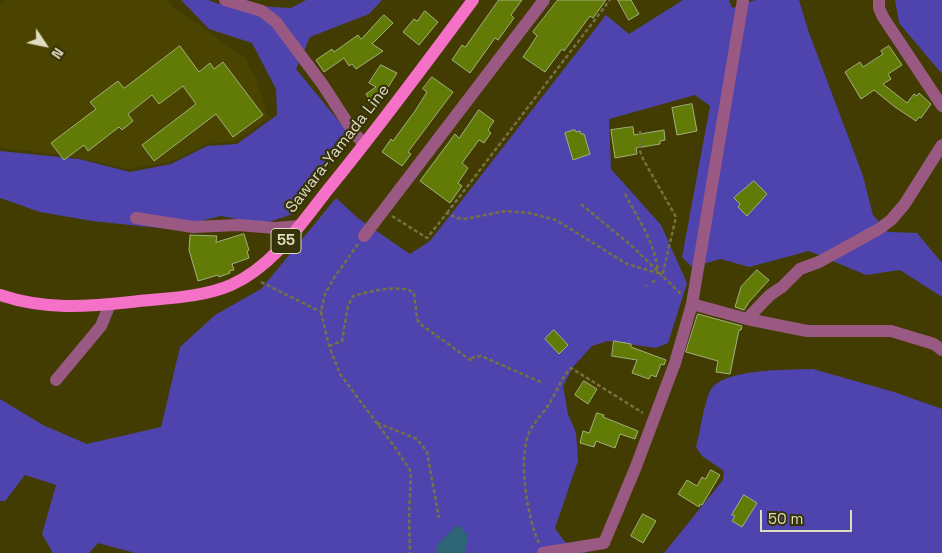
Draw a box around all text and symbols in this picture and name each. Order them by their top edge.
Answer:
north arrow [20,20,70,70]
text: N [47,44,68,62]
street label: Sawara-Yamada Line [282,81,394,217]
road number: 55 [271,228,301,254]
scale bar [762,500,854,532]
text: 50 m [768,509,803,528]

